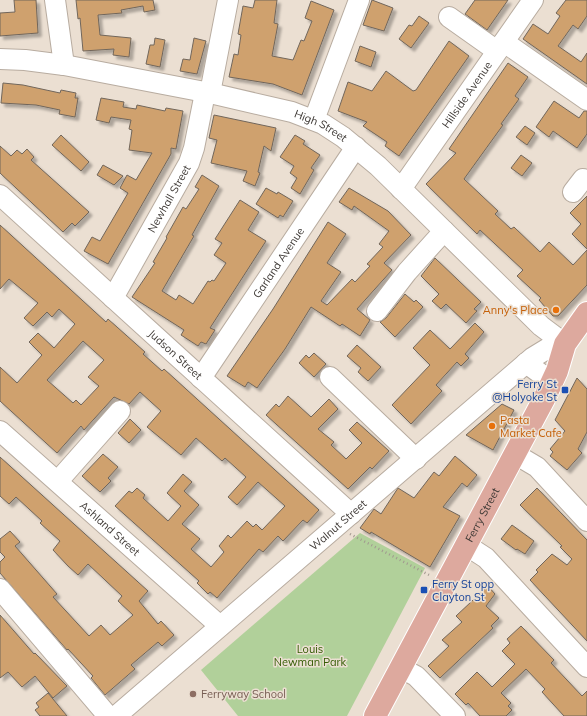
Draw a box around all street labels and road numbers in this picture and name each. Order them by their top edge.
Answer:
street label: Hillside Avenue [439,59,495,131]
street label: High Street [292,107,350,145]
street label: Newhall Street [144,162,194,235]
street label: Garland Avenue [250,225,307,301]
street label: Judson Street [145,326,205,383]
street label: Ferry Street [462,485,502,544]
street label: Walnut Street [307,496,370,553]
street label: Ashland Street [77,498,143,559]

